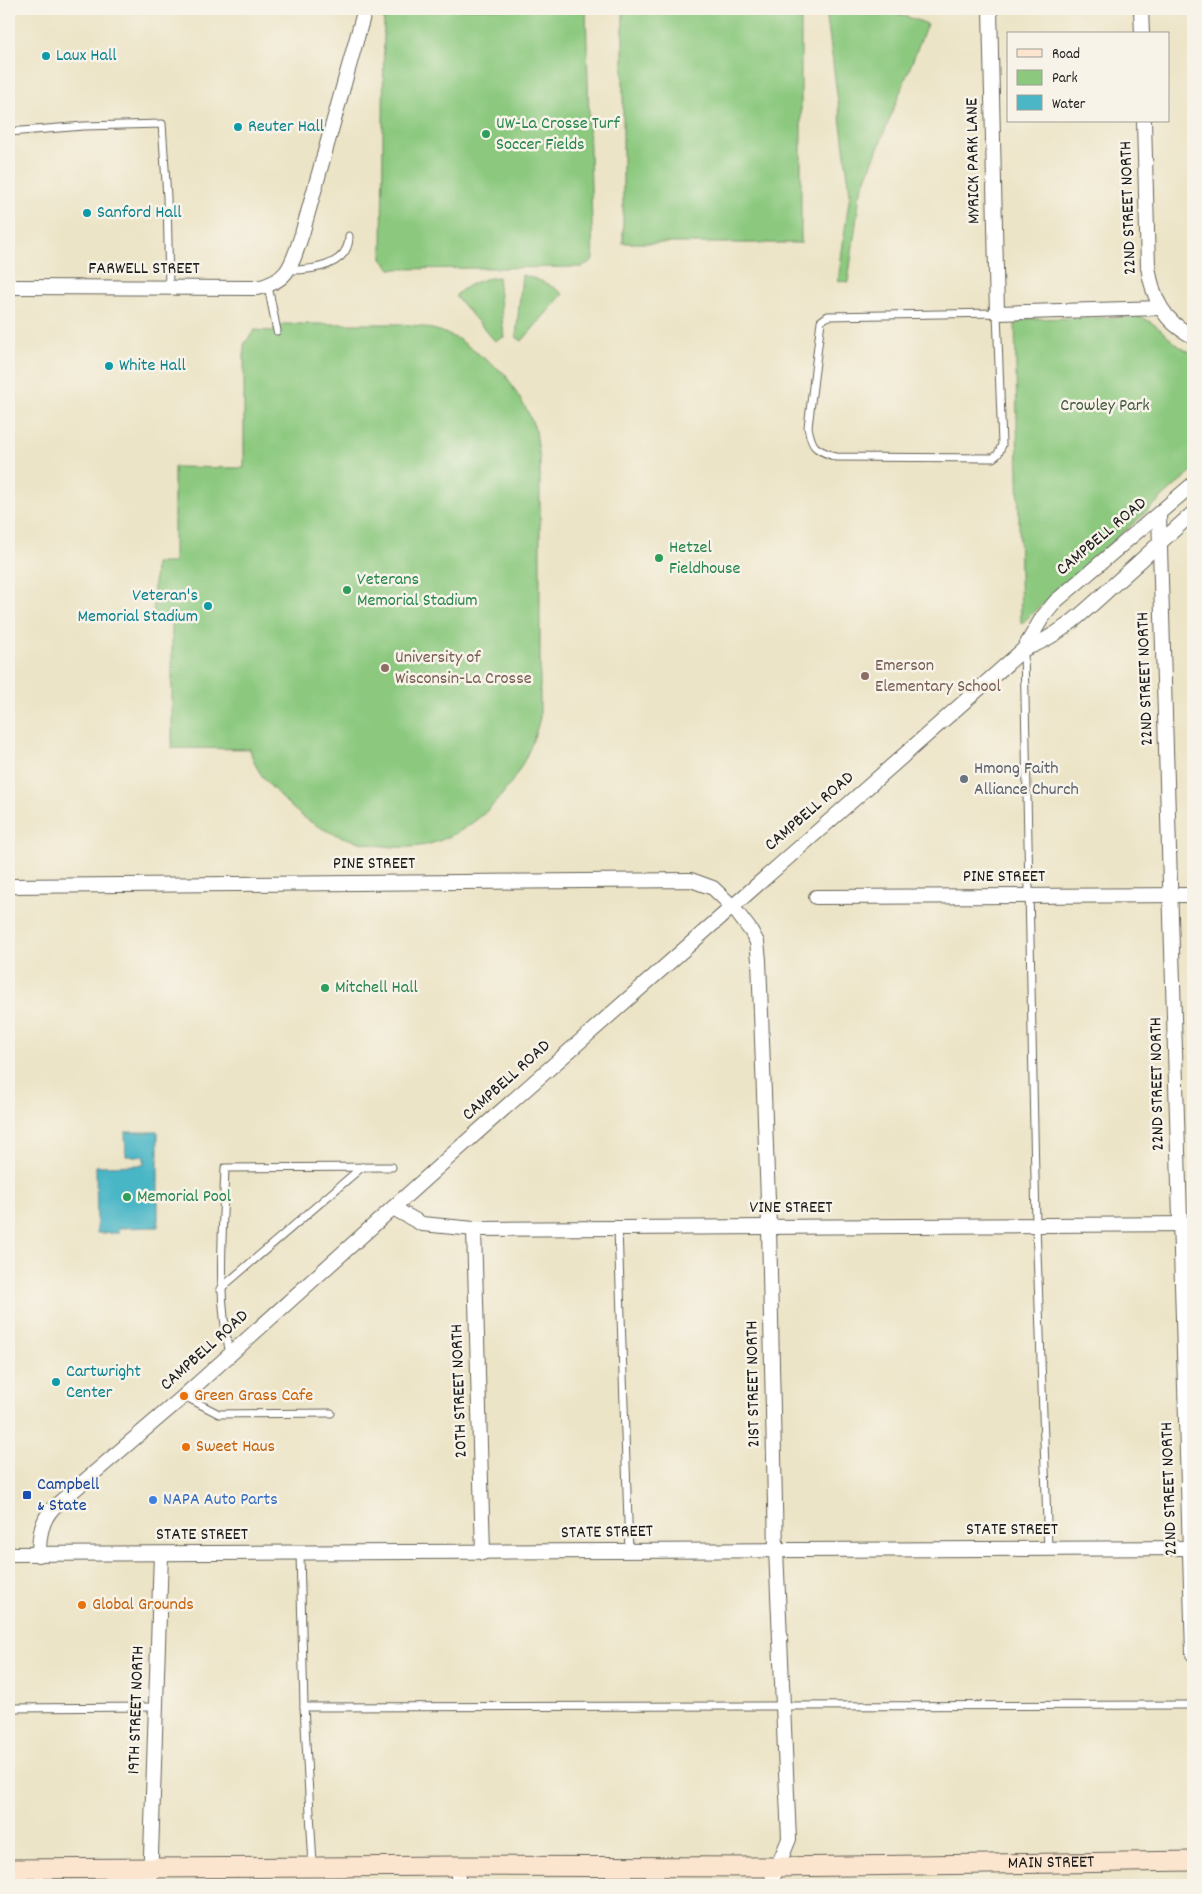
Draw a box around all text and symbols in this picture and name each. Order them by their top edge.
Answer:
legend [1007,32,1170,122]
place label: Laux Hall [56,44,117,69]
text: Road [1052,44,1080,66]
marker: Laux Hall [40,50,52,62]
text: Park [1052,68,1078,90]
text: Water [1052,94,1086,116]
street label: MYRICK PARK LANE [960,98,988,224]
place label: UW-La Crosse Turf Soccer Fields [496,112,621,158]
place label: Reuter Hall [248,115,325,140]
marker: Reuter Hall [232,121,244,133]
marker: UW-La Crosse Turf Soccer Fields [480,128,492,140]
street label: 22ND STREET NORTH [1114,141,1144,275]
place label: Sanford Hall [97,201,182,226]
marker: Sanford Hall [81,207,93,219]
street label: FARWELL STREET [88,257,200,282]
place label: White Hall [119,354,186,379]
marker: White Hall [103,360,115,372]
park label: Crowley Park [1060,394,1150,419]
street label: CAMPBELL ROAD [1051,492,1153,582]
place label: Hetzel Fieldhouse [669,536,741,582]
marker: Hetzel Fieldhouse [653,552,665,564]
place label: Veterans Memorial Stadium [357,568,478,614]
place label: Veteran's Memorial Stadium [77,584,198,630]
marker: Veterans Memorial Stadium [341,584,353,596]
marker: Veteran's Memorial Stadium [202,600,214,612]
street label: 22ND STREET NORTH [1131,612,1161,746]
place label: University of Wisconsin-La Crosse [395,646,532,692]
place label: Emerson Elementary School [875,654,1002,700]
marker: University of Wisconsin-La Crosse [379,662,391,674]
marker: Emerson Elementary School [859,670,871,682]
place label: Hmong Faith Alliance Church [974,757,1079,803]
street label: CAMPBELL ROAD [760,766,860,858]
marker: Hmong Faith Alliance Church [958,773,970,785]
street label: PINE STREET [333,852,415,877]
street label: PINE STREET [963,865,1045,890]
place label: Mitchell Hall [335,976,419,1001]
marker: Mitchell Hall [319,982,331,994]
street label: 22ND STREET NORTH [1144,1017,1172,1151]
street label: CAMPBELL ROAD [457,1035,557,1127]
place label: Memorial Pool [137,1185,232,1210]
marker: Memorial Pool [121,1191,133,1203]
street label: VINE STREET [750,1196,832,1221]
street label: CAMPBELL ROAD [155,1305,255,1397]
street label: 21ST STREET NORTH [740,1320,768,1448]
street label: 20TH STREET NORTH [445,1324,475,1458]
place label: Cartwright Center [66,1360,141,1406]
marker: Cartwright Center [50,1376,62,1388]
place label: Green Grass Cafe [194,1384,313,1409]
marker: Green Grass Cafe [178,1390,190,1402]
street label: 22ND STREET NORTH [1155,1422,1185,1556]
place label: Sweet Haus [196,1435,275,1460]
marker: Sweet Haus [180,1441,192,1453]
place label: Campbell & State [37,1473,100,1519]
place label: NAPA Auto Parts [163,1488,278,1513]
marker: Campbell & State [21,1489,33,1501]
marker: NAPA Auto Parts [147,1494,159,1506]
street label: STATE STREET [966,1518,1058,1543]
street label: STATE STREET [561,1520,653,1546]
street label: STATE STREET [156,1523,248,1548]
place label: Global Grounds [92,1593,194,1618]
marker: Global Grounds [76,1599,88,1611]
street label: 19TH STREET NORTH [122,1645,152,1775]
street label: MAIN STREET [1008,1850,1094,1876]

